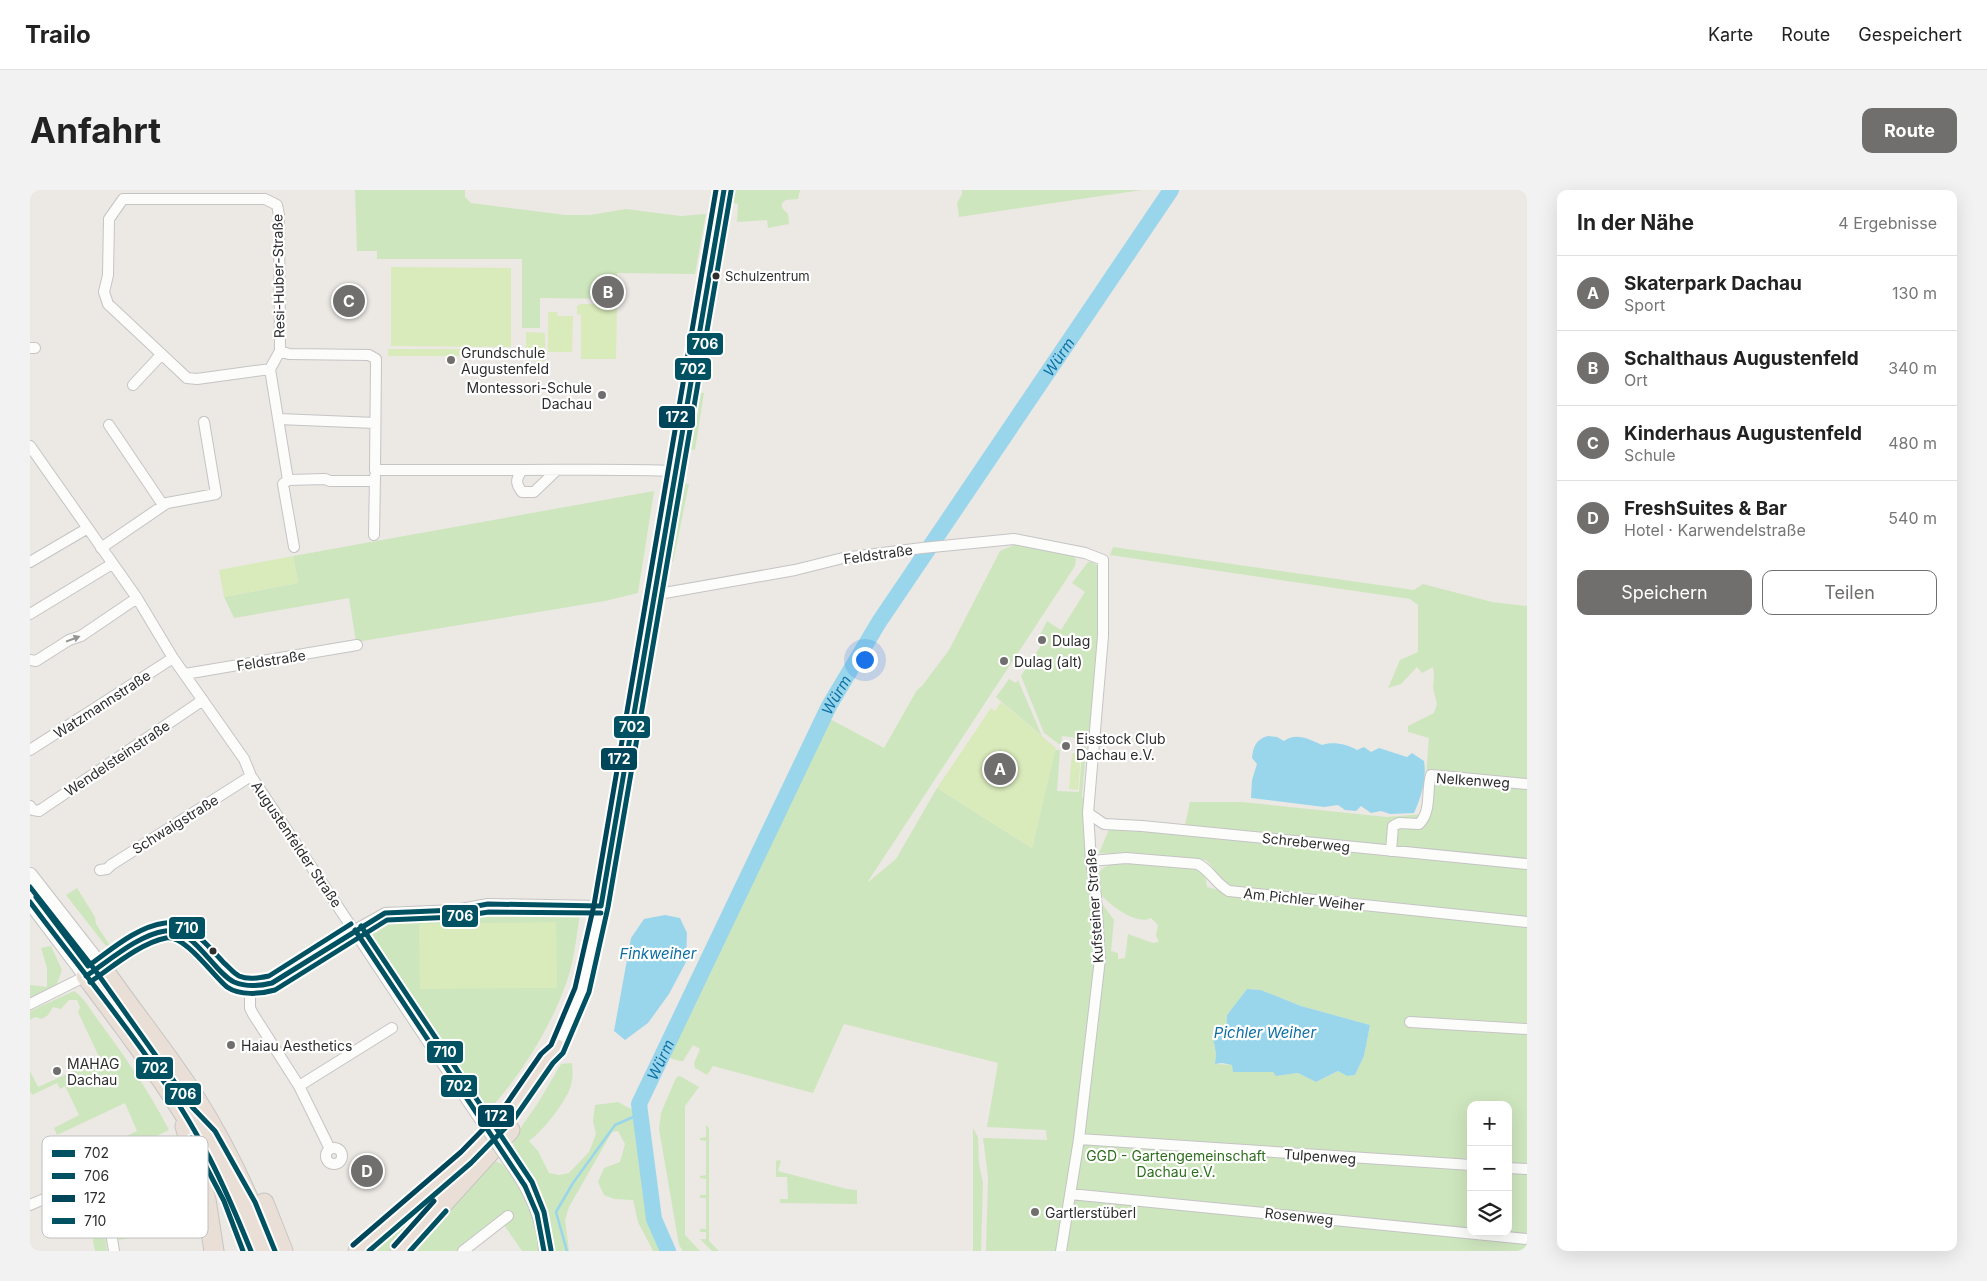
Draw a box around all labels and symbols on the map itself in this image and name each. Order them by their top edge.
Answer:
street label: Resi-Huber-Straße [268,214,288,338]
place label: Schulzentrum [725,268,810,284]
marker: Schulzentrum [711,271,721,281]
pin: B [592,273,624,311]
pin: C [333,282,365,320]
line badge: 706 [686,332,724,356]
water label: Würm [1039,334,1078,380]
text: 706 [692,335,718,352]
place label: Grundschule Augustenfeld [461,344,549,377]
marker: Grundschule Augustenfeld [445,354,457,366]
line badge: 702 [674,357,712,381]
text: 702 [680,360,706,377]
place label: Montessori-Schule Dachau [466,379,592,412]
marker: Montessori-Schule Dachau [596,389,608,401]
line badge: 172 [658,405,696,429]
text: 172 [666,408,689,425]
street label: Feldstraße [842,541,914,567]
place label: Dulag [1052,632,1090,649]
marker: Dulag [1036,634,1048,646]
one-way arrow [66,635,81,643]
street label: Feldstraße [235,646,307,674]
your location [852,647,878,673]
place label: Dulag (alt) [1014,653,1082,670]
marker: Dulag (alt) [998,655,1010,667]
street label: Watzmannstraße [50,666,154,742]
water label: Würm [817,672,855,718]
line badge: 702 [613,715,651,739]
street label: Wendelsteinstraße [61,717,173,799]
text: 702 [619,718,645,735]
place label: Eisstock Club Dachau e.V. [1076,730,1166,763]
marker: Eisstock Club Dachau e.V. [1060,740,1072,752]
line badge: 172 [600,747,638,771]
text: 172 [608,750,631,767]
pin: A [984,750,1016,788]
street label: Nelkenweg [1436,769,1510,791]
street label: Augustenfelder Straße [248,778,346,910]
street label: Schwaigstraße [129,791,221,857]
street label: Schreberweg [1261,829,1351,855]
street label: Kufsteiner Straße [1082,848,1106,964]
street label: Am Pichler Weiher [1243,884,1365,914]
line badge: 706 [441,904,479,928]
text: 706 [447,907,473,924]
line badge: 710 [168,916,206,940]
text: 710 [175,919,199,936]
water label: Finkweiher [619,944,697,963]
unlabelled marker [208,946,218,956]
water label: Pichler Weiher [1214,1023,1316,1042]
water label: Würm [642,1036,678,1083]
place label: Haiau Aesthetics [241,1037,352,1054]
marker: Haiau Aesthetics [225,1039,237,1051]
line badge: 710 [426,1040,464,1064]
text: 710 [433,1043,457,1060]
place label: MAHAG Dachau [67,1055,119,1088]
line badge: 702 [135,1056,174,1080]
text: 702 [142,1059,168,1076]
marker: MAHAG Dachau [51,1065,63,1077]
line badge: 702 [440,1074,478,1098]
text: 702 [446,1077,472,1094]
line badge: 706 [164,1082,202,1106]
text: 706 [170,1085,196,1102]
line badge: 172 [477,1104,515,1128]
text: 172 [485,1107,508,1124]
legend [42,1136,208,1238]
text: 702 [84,1144,109,1161]
street label: Tulpenweg [1283,1145,1357,1167]
park label: GGD - Gartengemeinschaft Dachau e.V. [1086,1147,1266,1180]
pin: D [351,1152,383,1190]
text: 706 [84,1167,109,1184]
text: 172 [84,1189,106,1206]
place label: Gartlerstüberl [1045,1204,1136,1221]
street label: Rosenweg [1264,1204,1334,1228]
marker: Gartlerstüberl [1029,1206,1041,1218]
text: 710 [84,1212,106,1229]

